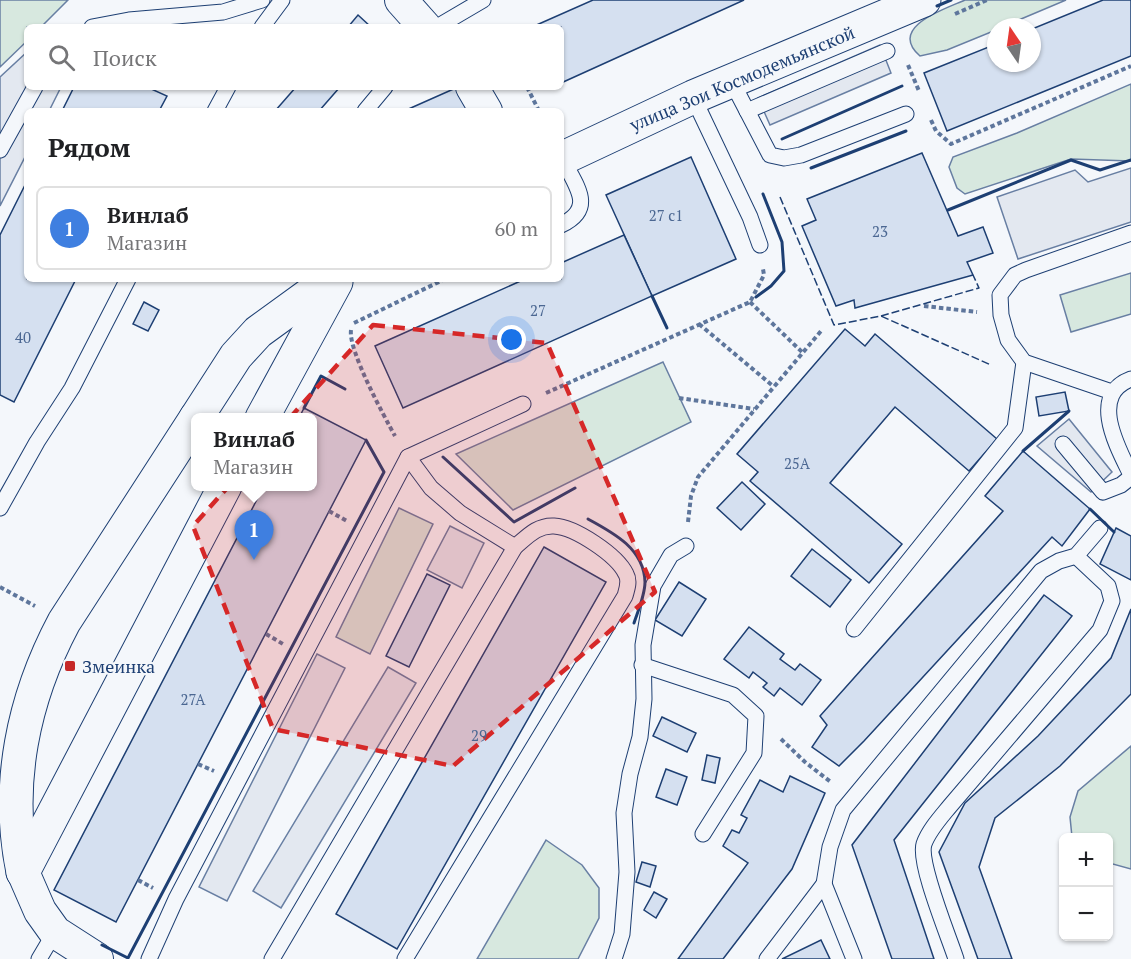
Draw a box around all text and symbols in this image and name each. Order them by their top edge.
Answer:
north arrow [987,18,1041,72]
street label: улица Зои Космодемьянской [625,20,858,137]
search box [24,24,564,90]
icon: search [45,41,78,74]
text: Поиск [93,43,157,72]
text: Рядом [48,130,131,164]
text: Винлаб [107,200,189,229]
house number: 27 с1 [649,205,683,225]
text: 1 [64,215,75,242]
text: 60 m [495,215,538,242]
house number: 23 [872,221,888,241]
text: Магазин [107,229,187,256]
house number: 27 [530,300,546,320]
your location [497,325,526,354]
house number: 40 [15,327,31,347]
popup [191,413,317,491]
text: Винлаб [213,424,295,453]
text: Магазин [213,453,293,480]
house number: 25А [784,453,811,473]
pin: 1 [234,510,274,560]
place label: Змеинка [82,654,155,678]
marker: Змеинка [63,659,77,673]
house number: 27А [180,689,206,709]
house number: 29 [471,725,487,745]
map controls [1059,833,1113,941]
button: + [1059,833,1113,887]
button: − [1059,887,1113,941]

